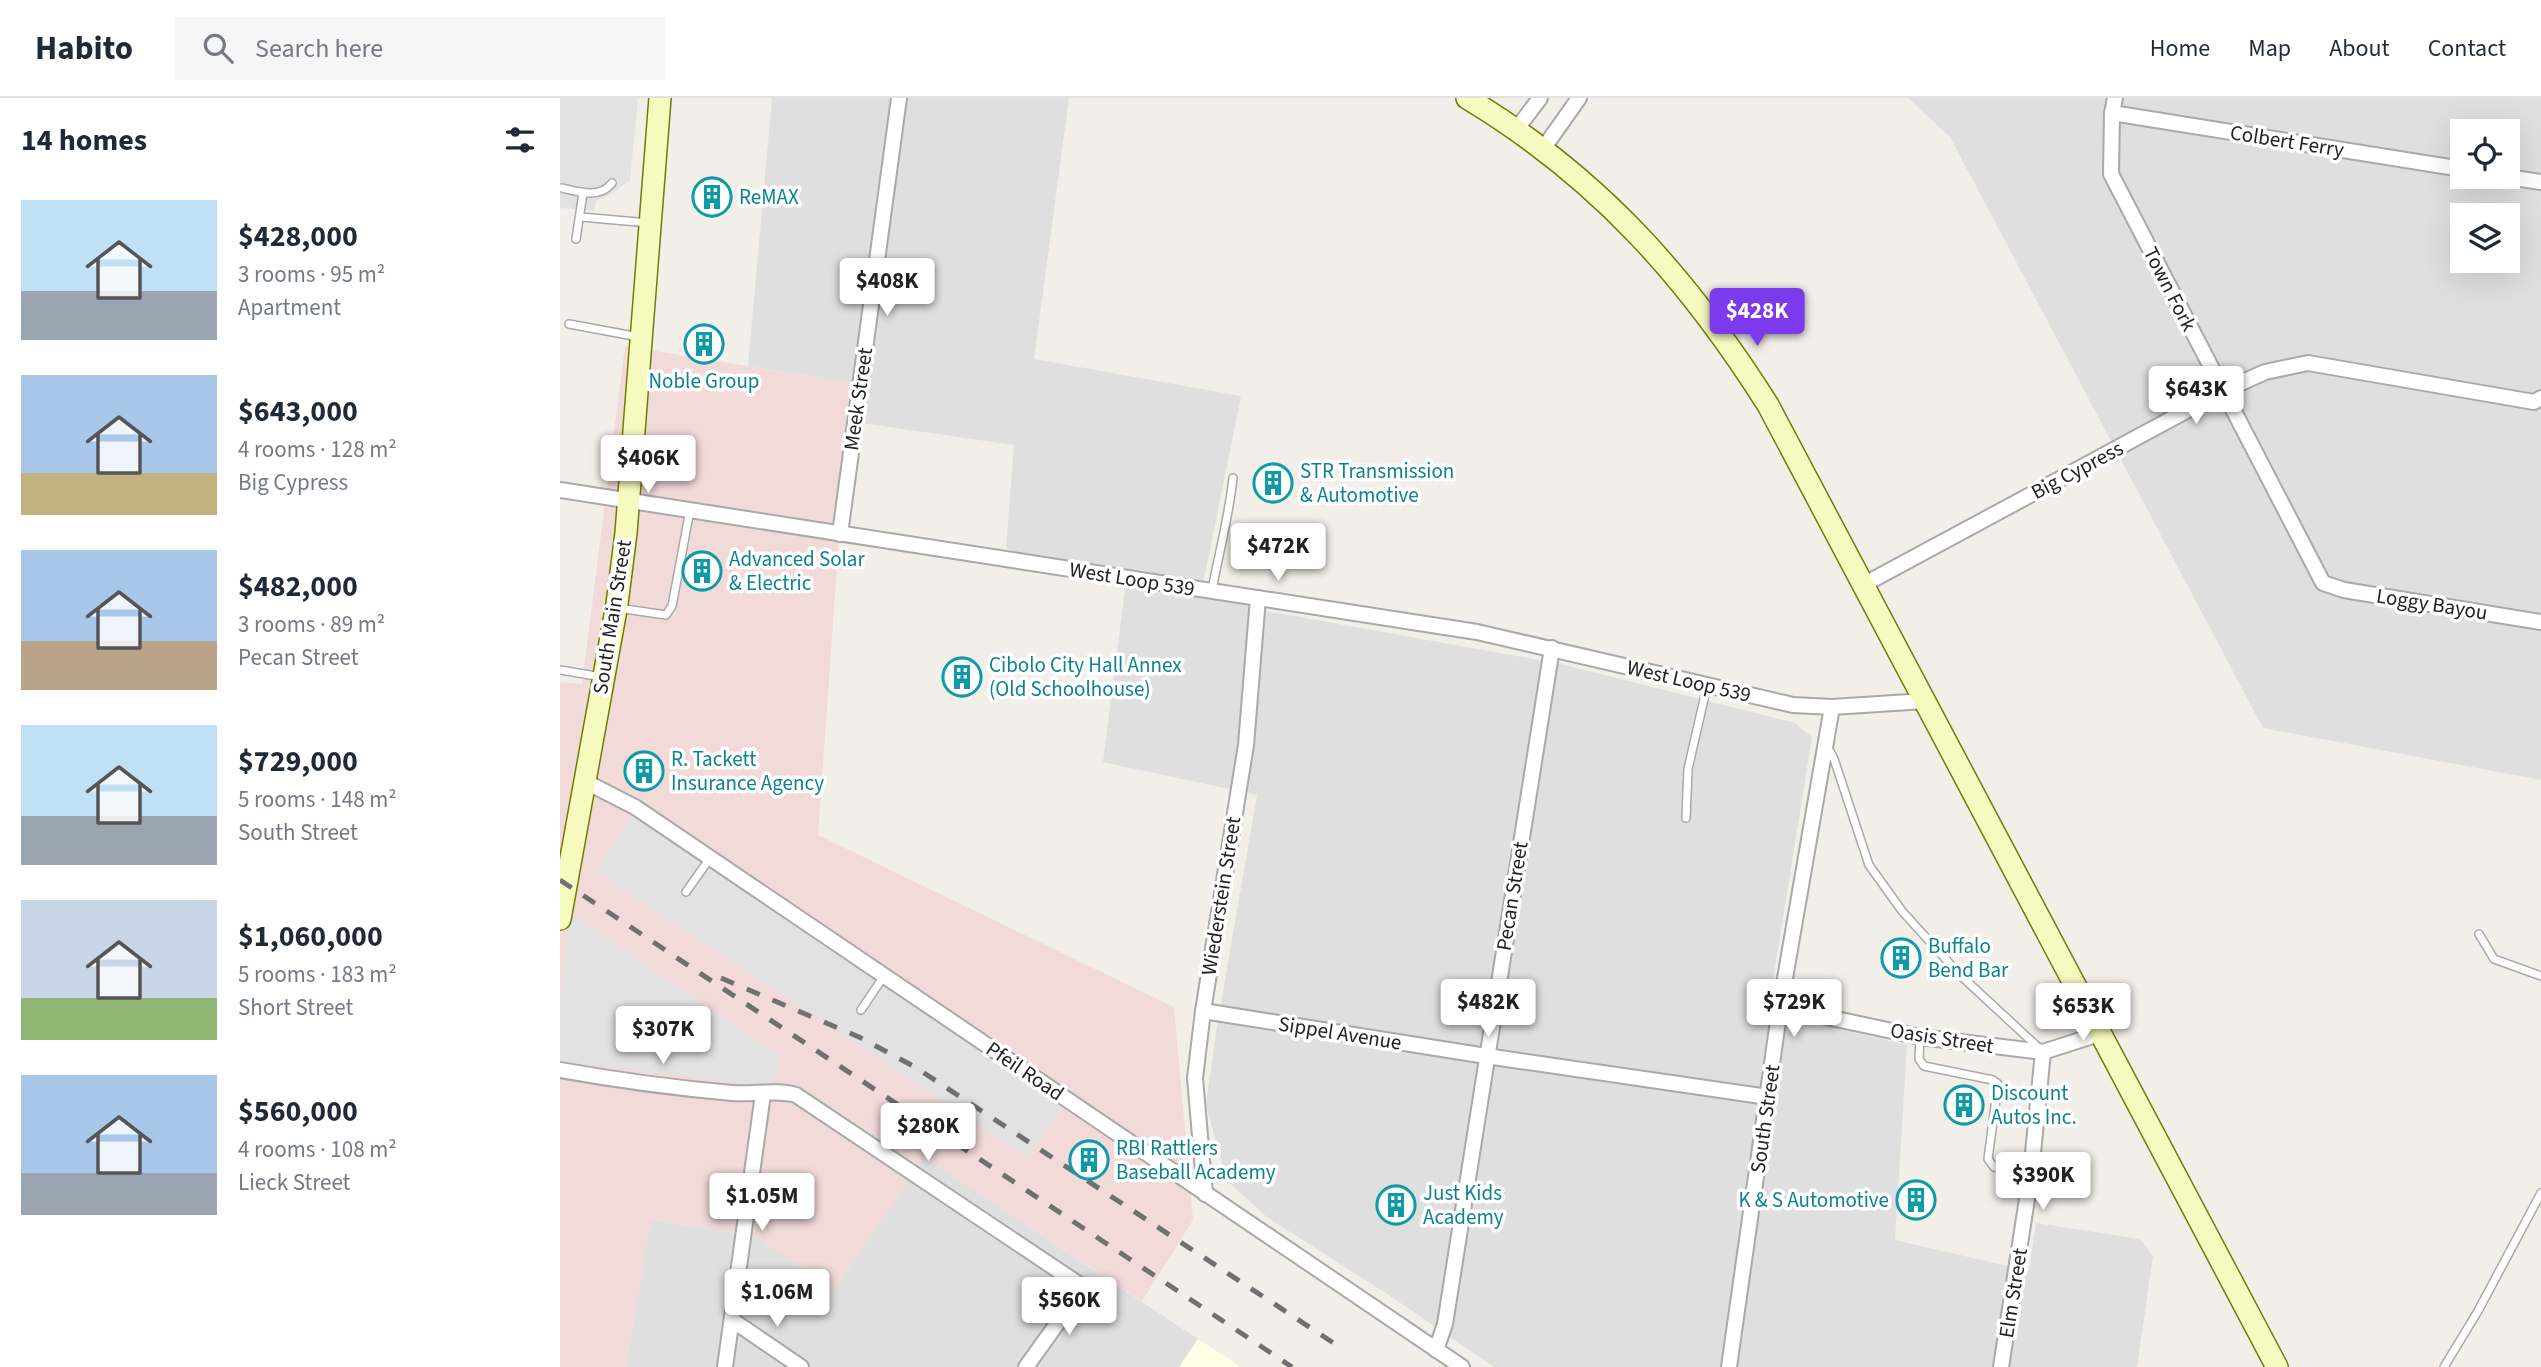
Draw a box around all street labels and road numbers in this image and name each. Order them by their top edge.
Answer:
street label: Colbert Ferry [2228,117,2346,165]
street label: Town Fork [2136,242,2204,337]
street label: Meek Street [836,346,880,452]
street label: Big Cypress [2026,433,2129,507]
street label: South Main Street [585,538,639,696]
street label: West Loop 539 [1067,554,1197,604]
street label: Loggy Bayou [2374,580,2490,628]
street label: West Loop 539 [1624,652,1754,710]
street label: Wiederstein Street [1194,814,1248,978]
street label: Pecan Street [1489,839,1535,953]
street label: Sippel Avenue [1276,1008,1404,1058]
street label: Oasis Street [1888,1015,1996,1061]
street label: Pfeil Road [980,1034,1070,1108]
street label: South Street [1743,1063,1787,1175]
street label: Elm Street [1991,1246,2035,1340]

